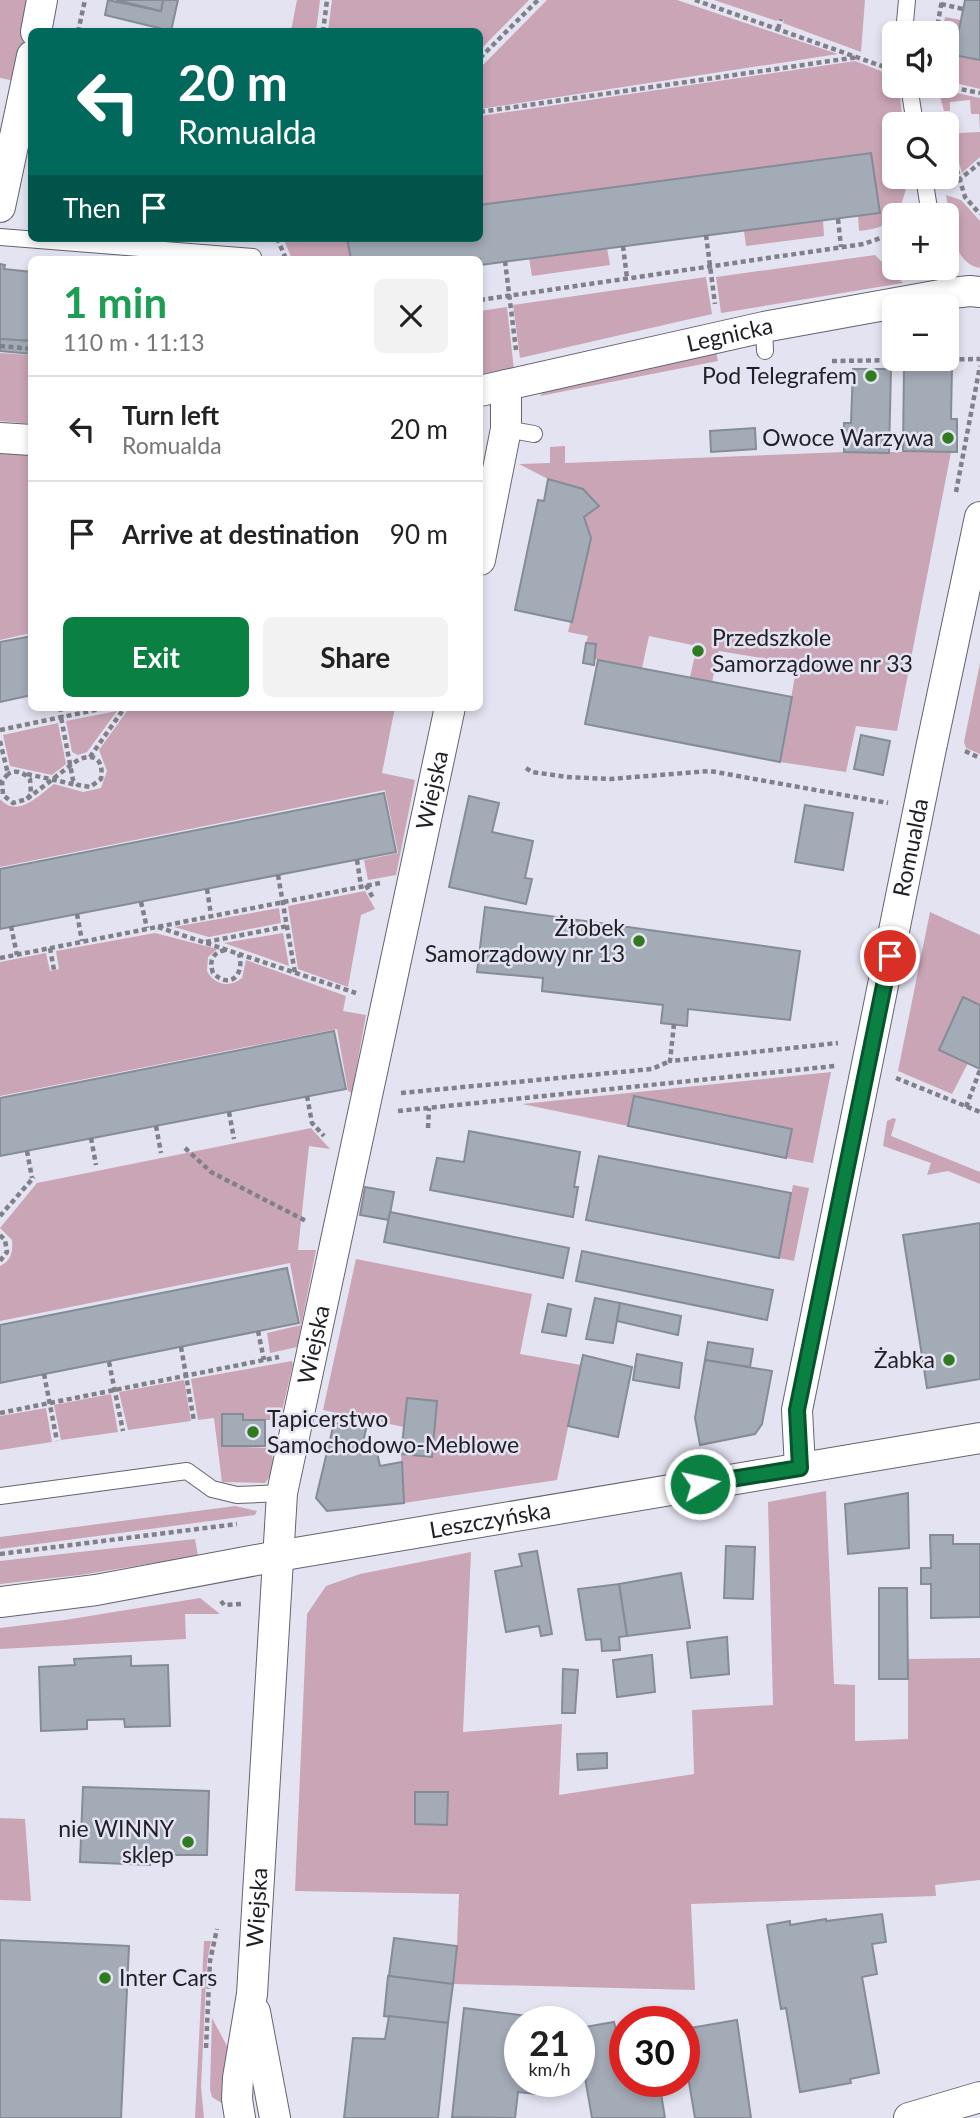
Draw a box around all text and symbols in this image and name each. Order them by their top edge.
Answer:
map controls [882,21,959,371]
button: sound [882,21,959,98]
text: 20 m [178,53,288,111]
icon: left [63,56,154,147]
text: Romualda [178,112,317,151]
button: search [882,112,959,189]
icon: arrive [135,189,173,227]
text: Then [63,192,121,224]
button: + [882,203,959,280]
text: 1 min [63,277,167,327]
button: close [374,279,448,353]
button: − [882,294,959,371]
street label: Legnicka [684,311,775,357]
text: 110 m · 11:13 [63,328,205,356]
place label: Pod Telegrafem [702,361,857,389]
marker: Pod Telegrafem [863,368,879,384]
text: Turn left [122,399,219,431]
icon: left [63,410,101,448]
text: 20 m [390,413,448,445]
place label: Owoce Warzywa [762,423,934,451]
marker: Owoce Warzywa [940,430,956,446]
text: Romualda [122,431,222,459]
icon: arrive [63,515,101,553]
text: Arrive at destination [122,518,359,550]
text: 90 m [390,518,448,550]
button: Exit [63,617,249,697]
button: Share [263,617,448,697]
place label: Przedszkole Samorządowe nr 33 [712,623,913,677]
marker: Przedszkole Samorządowe nr 33 [690,643,706,659]
street label: Wiejska [409,748,453,832]
street label: Romualda [886,796,934,899]
place label: Żłobek Samorządowy nr 13 [425,913,625,967]
pin [860,926,920,986]
marker: Żłobek Samorządowy nr 13 [631,933,647,949]
icon: arrive [871,937,909,975]
street label: Wiejska [291,1302,335,1387]
place label: Żabka [874,1345,935,1373]
marker: Żabka [941,1352,957,1368]
place label: Tapicerstwo Samochodowo-Meblowe [267,1404,519,1458]
marker: Tapicerstwo Samochodowo-Meblowe [245,1424,261,1440]
position arrow [663,1447,737,1521]
street label: Leszczyńska [427,1495,553,1543]
place label: nie WINNY sklep [58,1814,175,1868]
marker: nie WINNY sklep [180,1834,196,1850]
street label: Wiejska [240,1867,273,1948]
place label: Inter Cars [119,1963,217,1991]
marker: Inter Cars [97,1970,113,1986]
speed limit sign: 30 [609,2006,700,2097]
text: 21 [529,2021,570,2063]
text: km/h [528,2058,571,2080]

